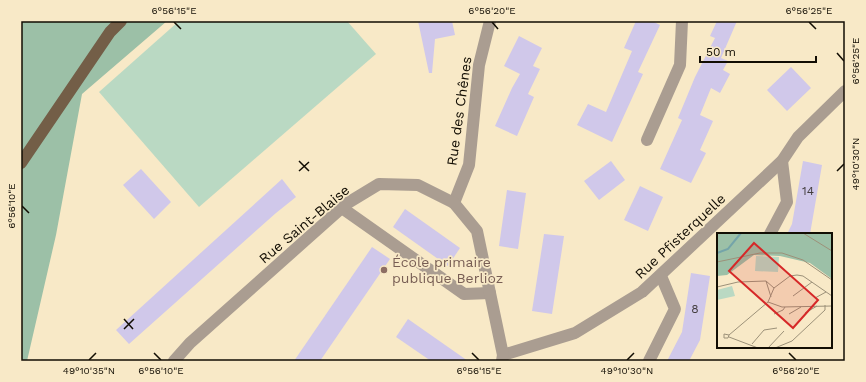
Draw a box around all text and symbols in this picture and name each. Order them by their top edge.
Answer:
text: 6°56'15"E [151,5,197,16]
text: 6°56'20"E [468,5,516,16]
text: 6°56'25"E [786,5,832,16]
scale bar [700,38,816,64]
text: 6°56'25"E [850,38,861,84]
text: 50 m [706,45,736,59]
street label: Rue des Chênes [443,55,475,167]
text: 49°10'30"N [850,138,861,190]
street label: Rue Saint-Blaise [256,182,352,266]
text: 6°56'10"E [6,183,17,229]
house number: 14 [802,184,814,198]
street label: Rue Pfisterquelle [632,190,728,282]
inset map [717,233,832,348]
place label: École primaire publique Berlioz [392,254,503,286]
marker: École primaire publique Berlioz [379,265,389,275]
house number: 8 [691,302,699,316]
text: 49°10'35"N [63,365,115,376]
text: 6°56'10"E [138,365,184,376]
text: 6°56'15"E [456,365,502,376]
text: 49°10'30"N [601,365,653,376]
text: 6°56'20"E [772,365,820,376]

